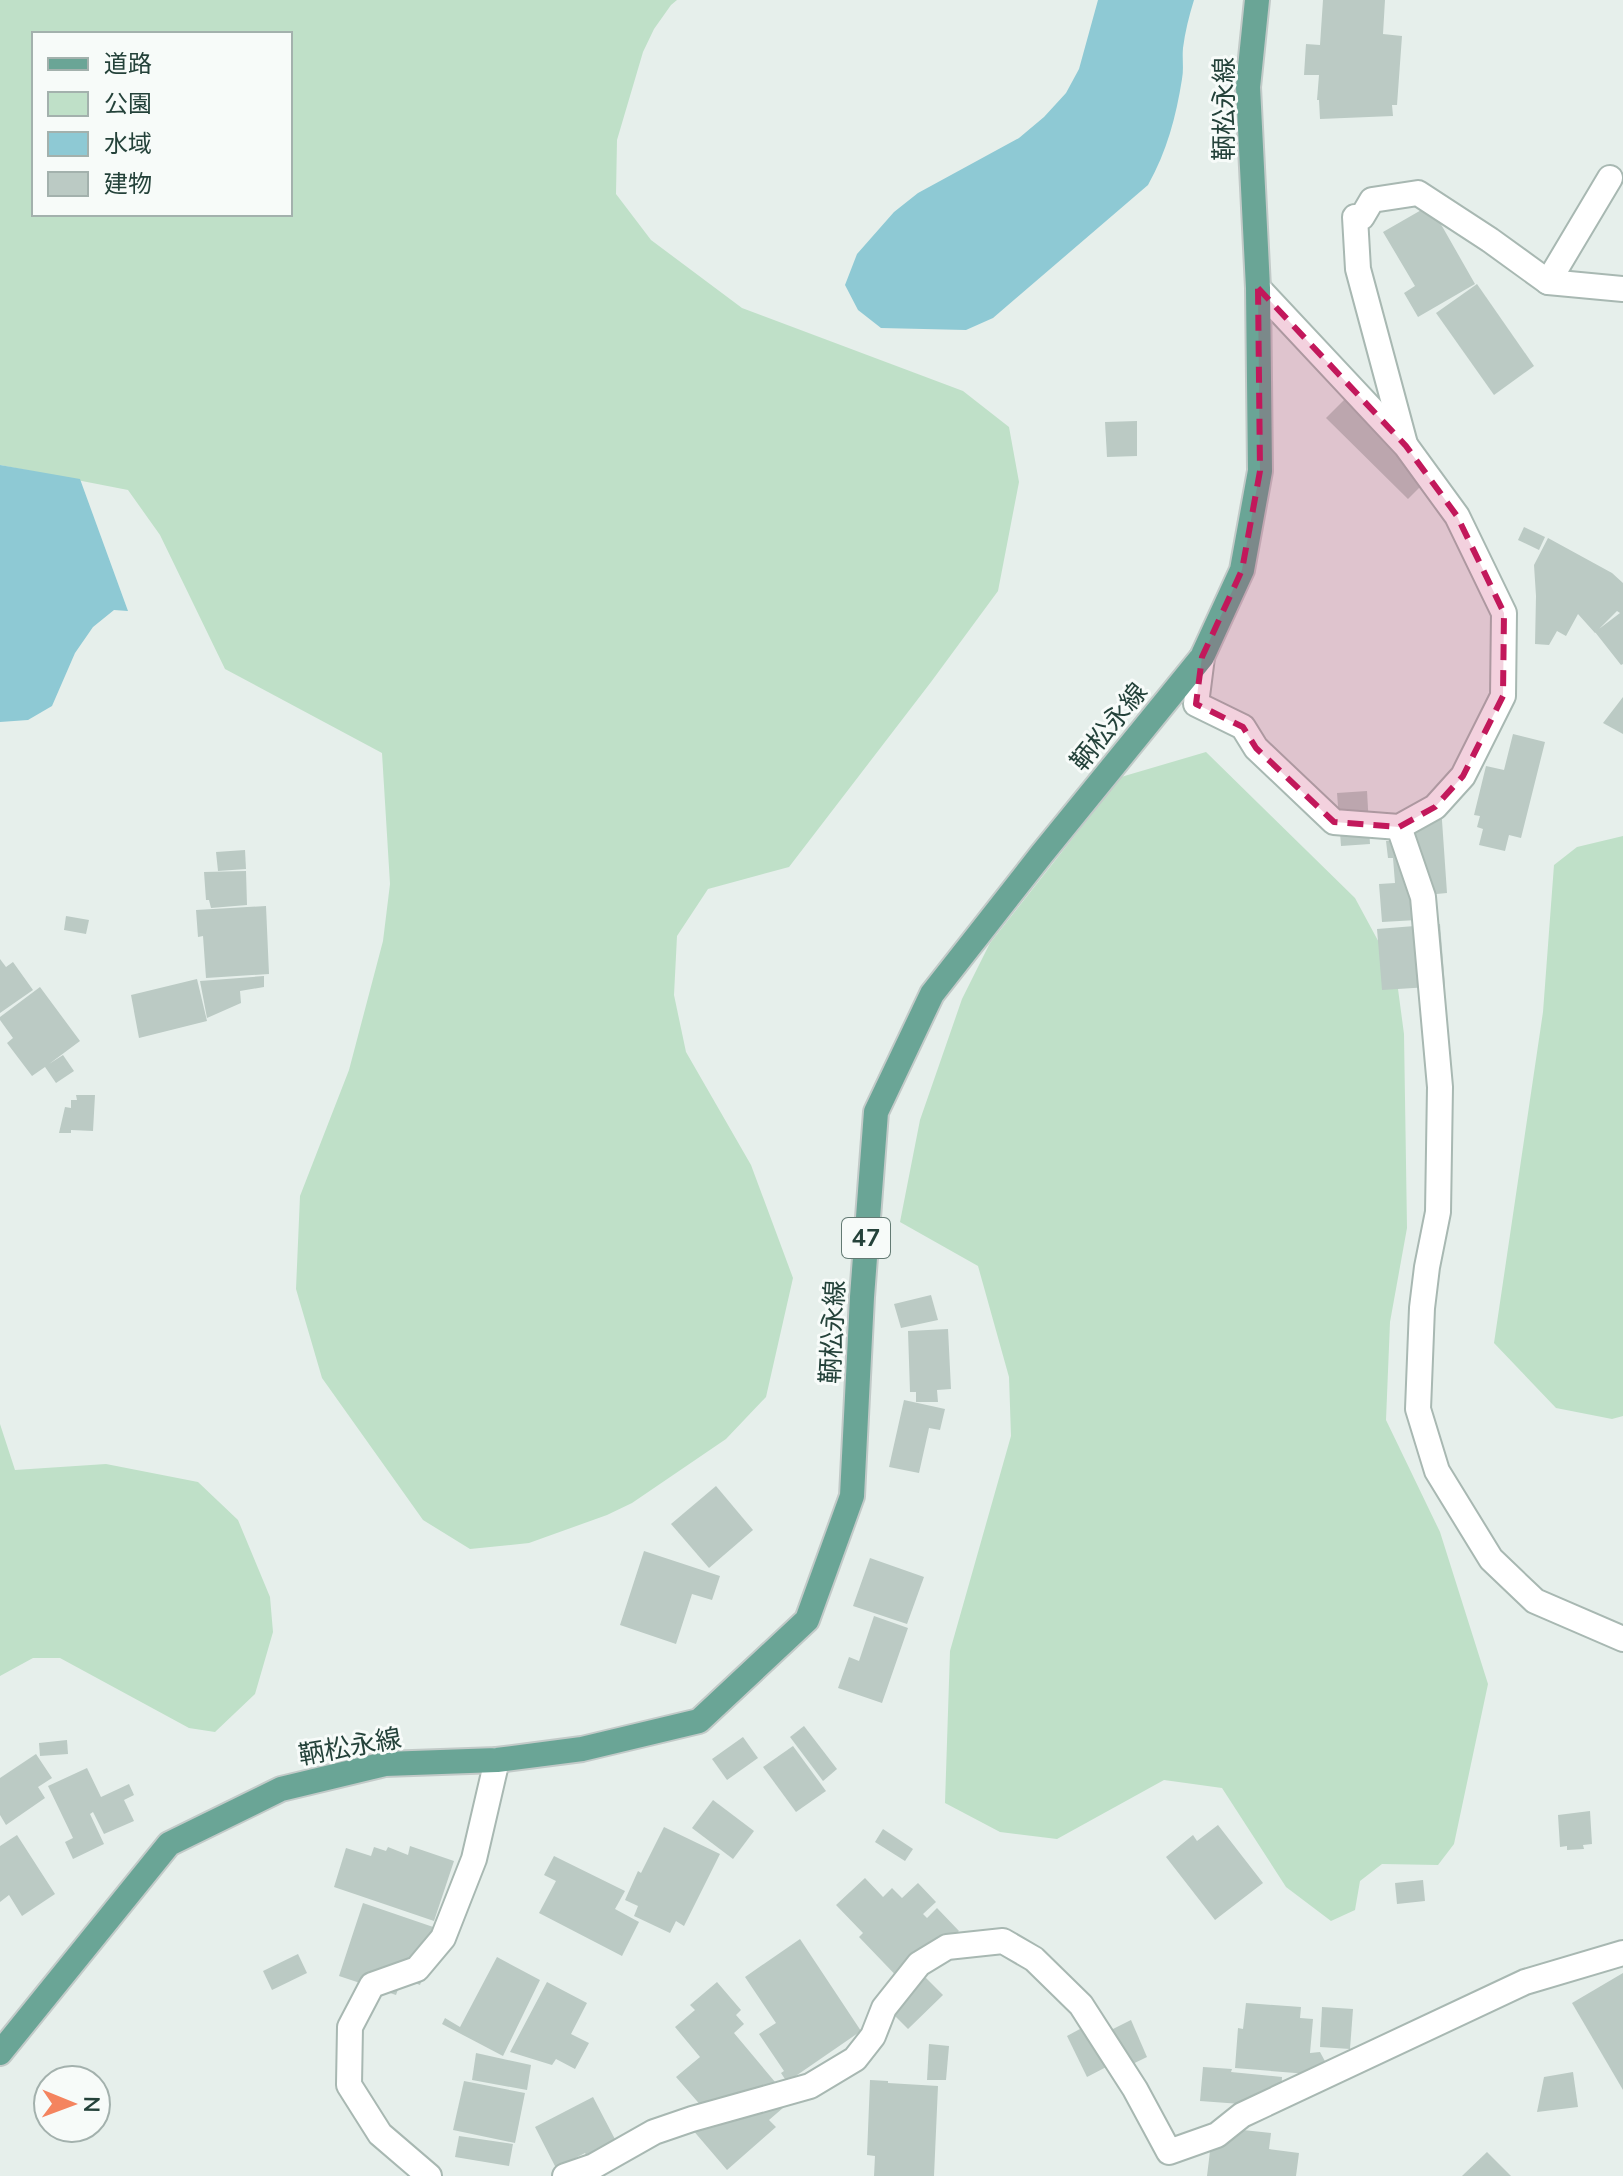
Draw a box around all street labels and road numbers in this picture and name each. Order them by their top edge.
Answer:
street label: 鞆松永線 [1207,57,1242,161]
street label: 鞆松永線 [1063,676,1155,778]
road number: 47 [842,1218,890,1258]
street label: 鞆松永線 [813,1279,853,1385]
street label: 鞆松永線 [296,1721,404,1773]

